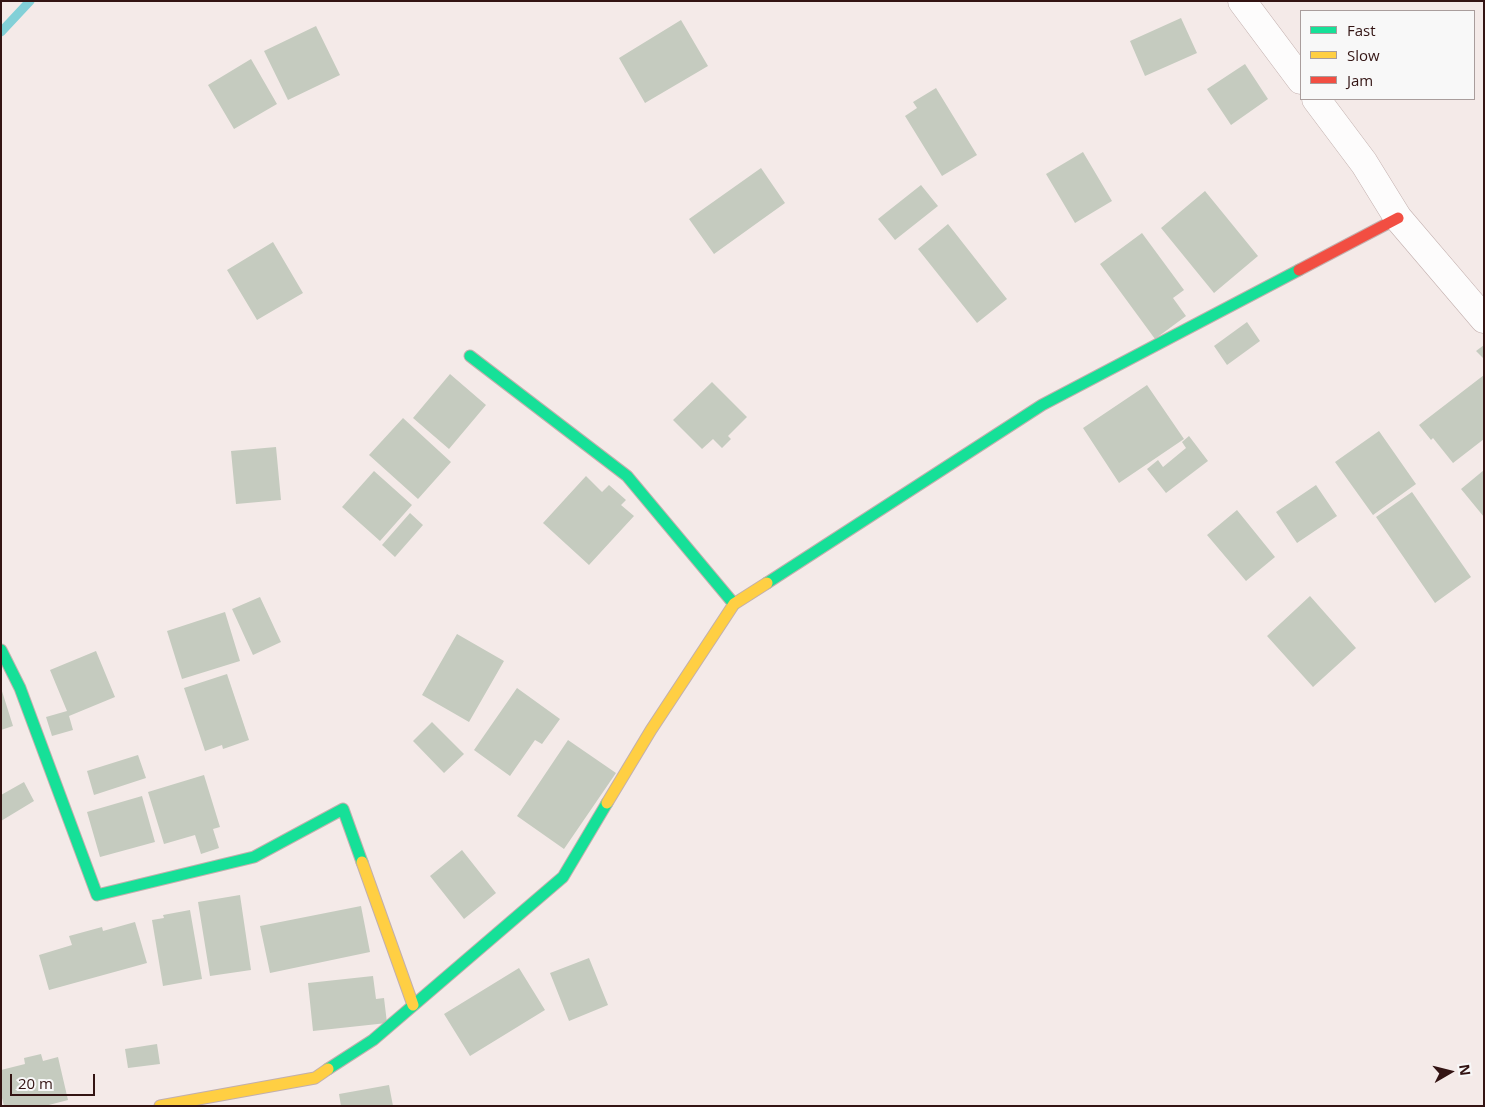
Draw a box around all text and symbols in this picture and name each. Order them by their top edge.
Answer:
legend [1300,10,1475,100]
text: Fast [1347,20,1376,40]
text: Slow [1347,45,1380,65]
text: Jam [1347,70,1373,90]
north arrow [1425,1047,1475,1097]
text: N [1455,1063,1476,1077]
scale bar [12,1064,98,1096]
text: 20 m [18,1073,53,1093]

